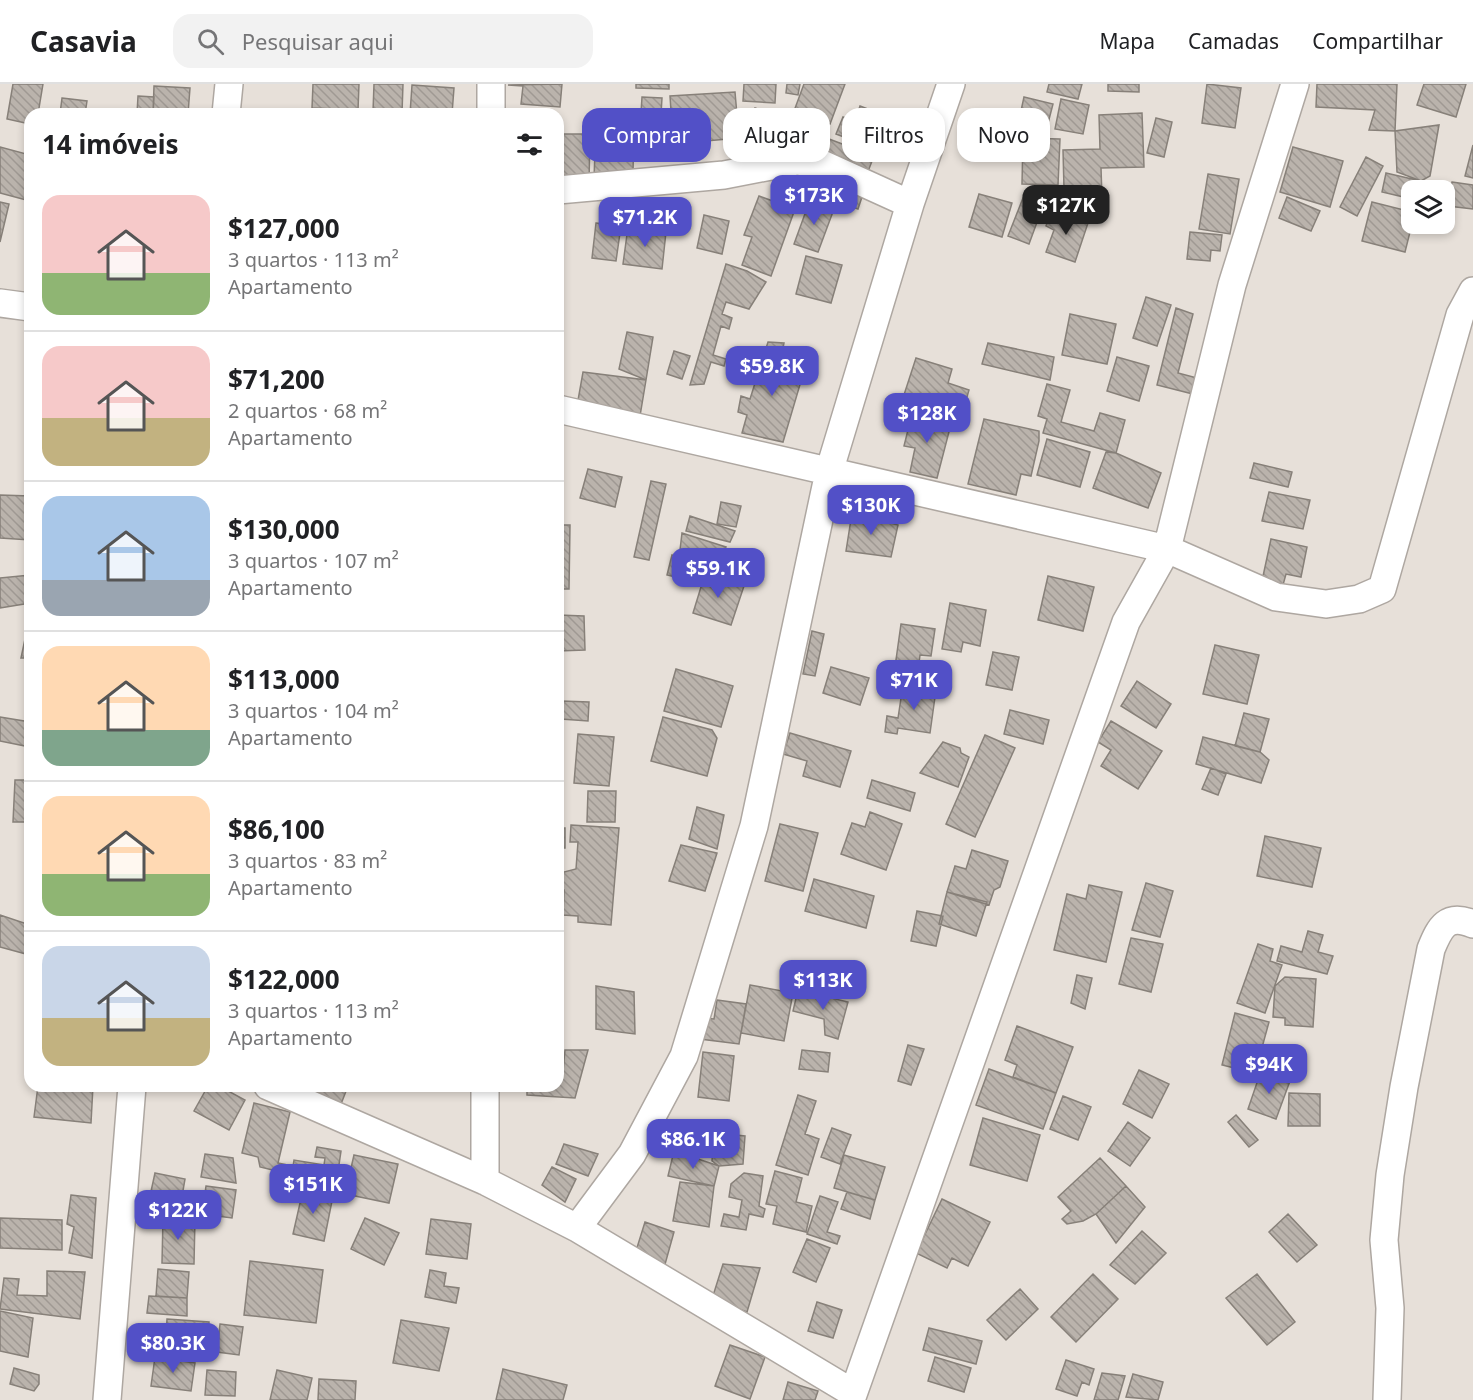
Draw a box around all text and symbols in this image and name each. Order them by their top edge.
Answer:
search box [173,14,593,68]
text: Casavia [30,22,137,60]
icon: search [194,25,227,58]
text: Pesquisar aqui [242,26,394,56]
text: Mapa [1099,27,1155,55]
text: Camadas [1188,27,1279,55]
text: Compartilhar [1312,27,1443,55]
chip: Comprar [582,108,711,162]
chip: Alugar [723,108,830,162]
chip: Filtros [842,108,945,162]
chip: Novo [957,108,1050,162]
text: 14 imóveis [42,126,179,162]
icon: filters [513,128,546,161]
pin: $173K [772,175,856,226]
map controls [1401,180,1455,234]
button: layers [1401,180,1455,234]
text: $173K [784,181,844,208]
pin: $127K [1024,185,1108,236]
text: $127K [1036,191,1096,218]
pin: $71.2K [596,197,694,248]
text: $71.2K [613,203,677,230]
text: $127,000 [228,210,340,246]
icon: home [90,219,162,291]
text: 3 quartos · 113 m² [228,246,399,273]
text: Apartamento [228,273,353,300]
pin: $59.8K [723,346,821,397]
text: $59.8K [740,352,804,379]
text: $71,200 [228,361,325,397]
icon: home [90,370,162,442]
pin: $128K [885,393,969,444]
text: 2 quartos · 68 m² [228,397,387,424]
text: $128K [897,399,957,426]
text: Apartamento [228,424,353,451]
pin: $130K [829,485,913,536]
text: $130K [841,491,901,518]
text: $130,000 [228,511,340,547]
icon: home [90,520,162,592]
text: 3 quartos · 107 m² [228,547,399,574]
pin: $59.1K [669,548,767,599]
text: $59.1K [686,554,750,581]
text: Apartamento [228,574,353,601]
pin: $71K [878,660,950,711]
text: $113,000 [228,661,340,697]
text: $71K [890,666,938,693]
icon: home [90,670,162,742]
text: 3 quartos · 104 m² [228,697,399,724]
text: Apartamento [228,724,353,751]
text: $86,100 [228,811,325,847]
icon: home [90,820,162,892]
text: 3 quartos · 83 m² [228,847,387,874]
text: Apartamento [228,874,353,901]
pin: $113K [781,960,865,1011]
text: $122,000 [228,961,340,997]
text: $113K [793,966,853,993]
icon: home [90,970,162,1042]
text: 3 quartos · 113 m² [228,997,399,1024]
text: Apartamento [228,1024,353,1051]
pin: $94K [1233,1044,1305,1095]
text: $94K [1245,1050,1293,1077]
pin: $86.1K [644,1119,742,1170]
text: $86.1K [661,1125,725,1152]
pin: $151K [271,1164,355,1215]
text: $151K [283,1170,343,1197]
pin: $122K [136,1190,220,1241]
text: $122K [148,1196,208,1223]
pin: $80.3K [124,1323,222,1374]
text: $80.3K [141,1329,205,1356]

